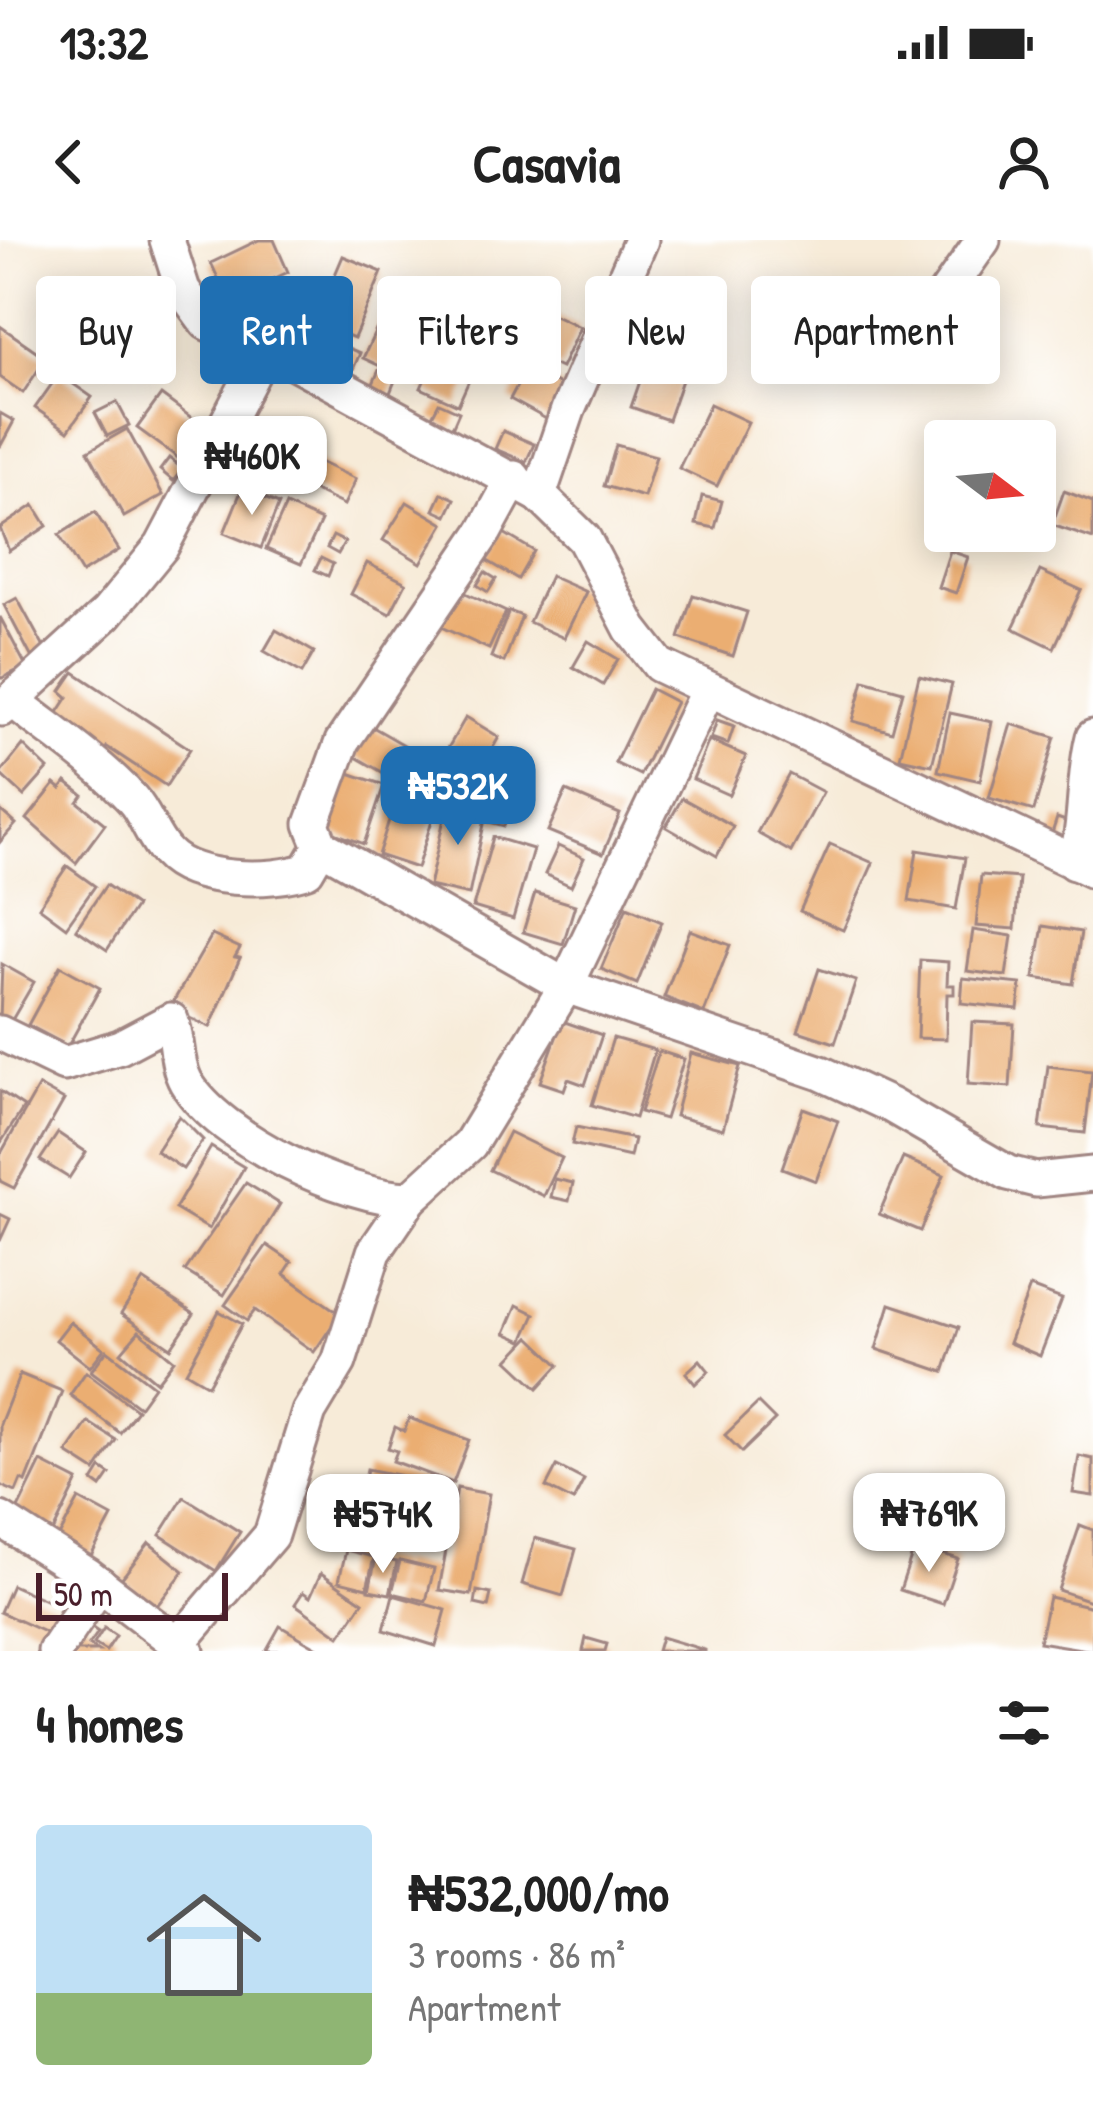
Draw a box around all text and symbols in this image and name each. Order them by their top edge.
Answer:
text: 13:32 [60,12,148,73]
text: Casavia [473,126,620,199]
icon: back [36,129,102,195]
icon: person [991,129,1057,195]
chip: Buy [36,276,176,384]
chip: Rent [200,276,353,384]
chip: Filters [377,276,561,384]
chip: New [585,276,727,384]
chip: Apartment [751,276,1000,384]
pin: ₦460K [168,416,336,518]
north arrow [924,420,1056,552]
map controls [924,420,1056,552]
text: ₦460K [204,428,300,481]
pin: ₦532K [374,746,542,848]
text: ₦532K [408,758,508,811]
pin: ₦769K [845,1473,1013,1575]
pin: ₦574K [299,1474,467,1576]
text: ₦769K [880,1485,978,1538]
text: ₦574K [334,1486,433,1539]
scale bar [36,1567,228,1620]
text: 50 m [54,1572,113,1616]
text: 4 homes [36,1689,183,1758]
icon: filters [991,1690,1057,1756]
text: ₦532,000/mo [408,1858,669,1927]
icon: home [132,1873,276,2017]
text: 3 rooms · 86 m² [408,1927,625,1980]
text: Apartment [408,1980,561,2033]

